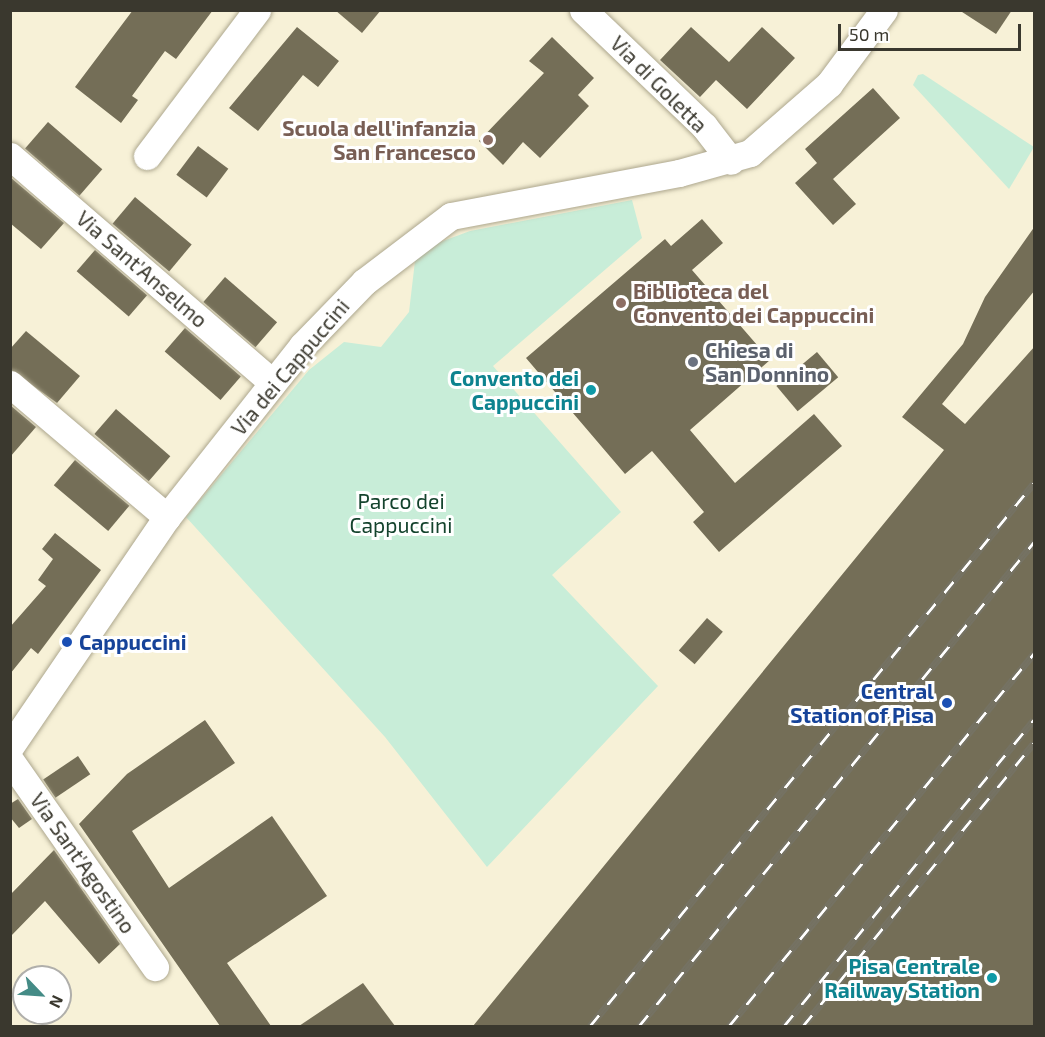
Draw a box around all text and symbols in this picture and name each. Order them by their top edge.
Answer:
scale bar [841,12,1024,50]
text: 50 m [849,23,889,45]
street label: Via di Goletta [605,30,713,138]
place label: Scuola dell'infanzia San Francesco [282,115,476,165]
marker: Scuola dell'infanzia San Francesco [481,133,495,147]
street label: Via Sant'Anselmo [71,205,213,333]
place label: Biblioteca del Convento dei Cappuccini [633,278,874,328]
street label: Via dei Cappuccini [226,294,354,440]
marker: Biblioteca del Convento dei Cappuccini [614,296,628,310]
place label: Chiesa di San Donnino [705,337,829,387]
marker: Chiesa di San Donnino [686,355,700,369]
place label: Convento dei Cappuccini [450,365,579,415]
marker: Convento dei Cappuccini [584,383,598,397]
park label: Parco dei Cappuccini [350,488,452,538]
place label: Cappuccini [79,629,186,655]
marker: Cappuccini [60,635,74,649]
place label: Central Station of Pisa [790,678,934,728]
marker: Central Station of Pisa [938,694,956,712]
street label: Via Sant'Agostino [25,788,141,938]
place label: Pisa Centrale Railway Station [824,953,980,1003]
north arrow [12,965,72,1025]
marker: Pisa Centrale Railway Station [985,971,999,985]
text: N [46,993,68,1011]

